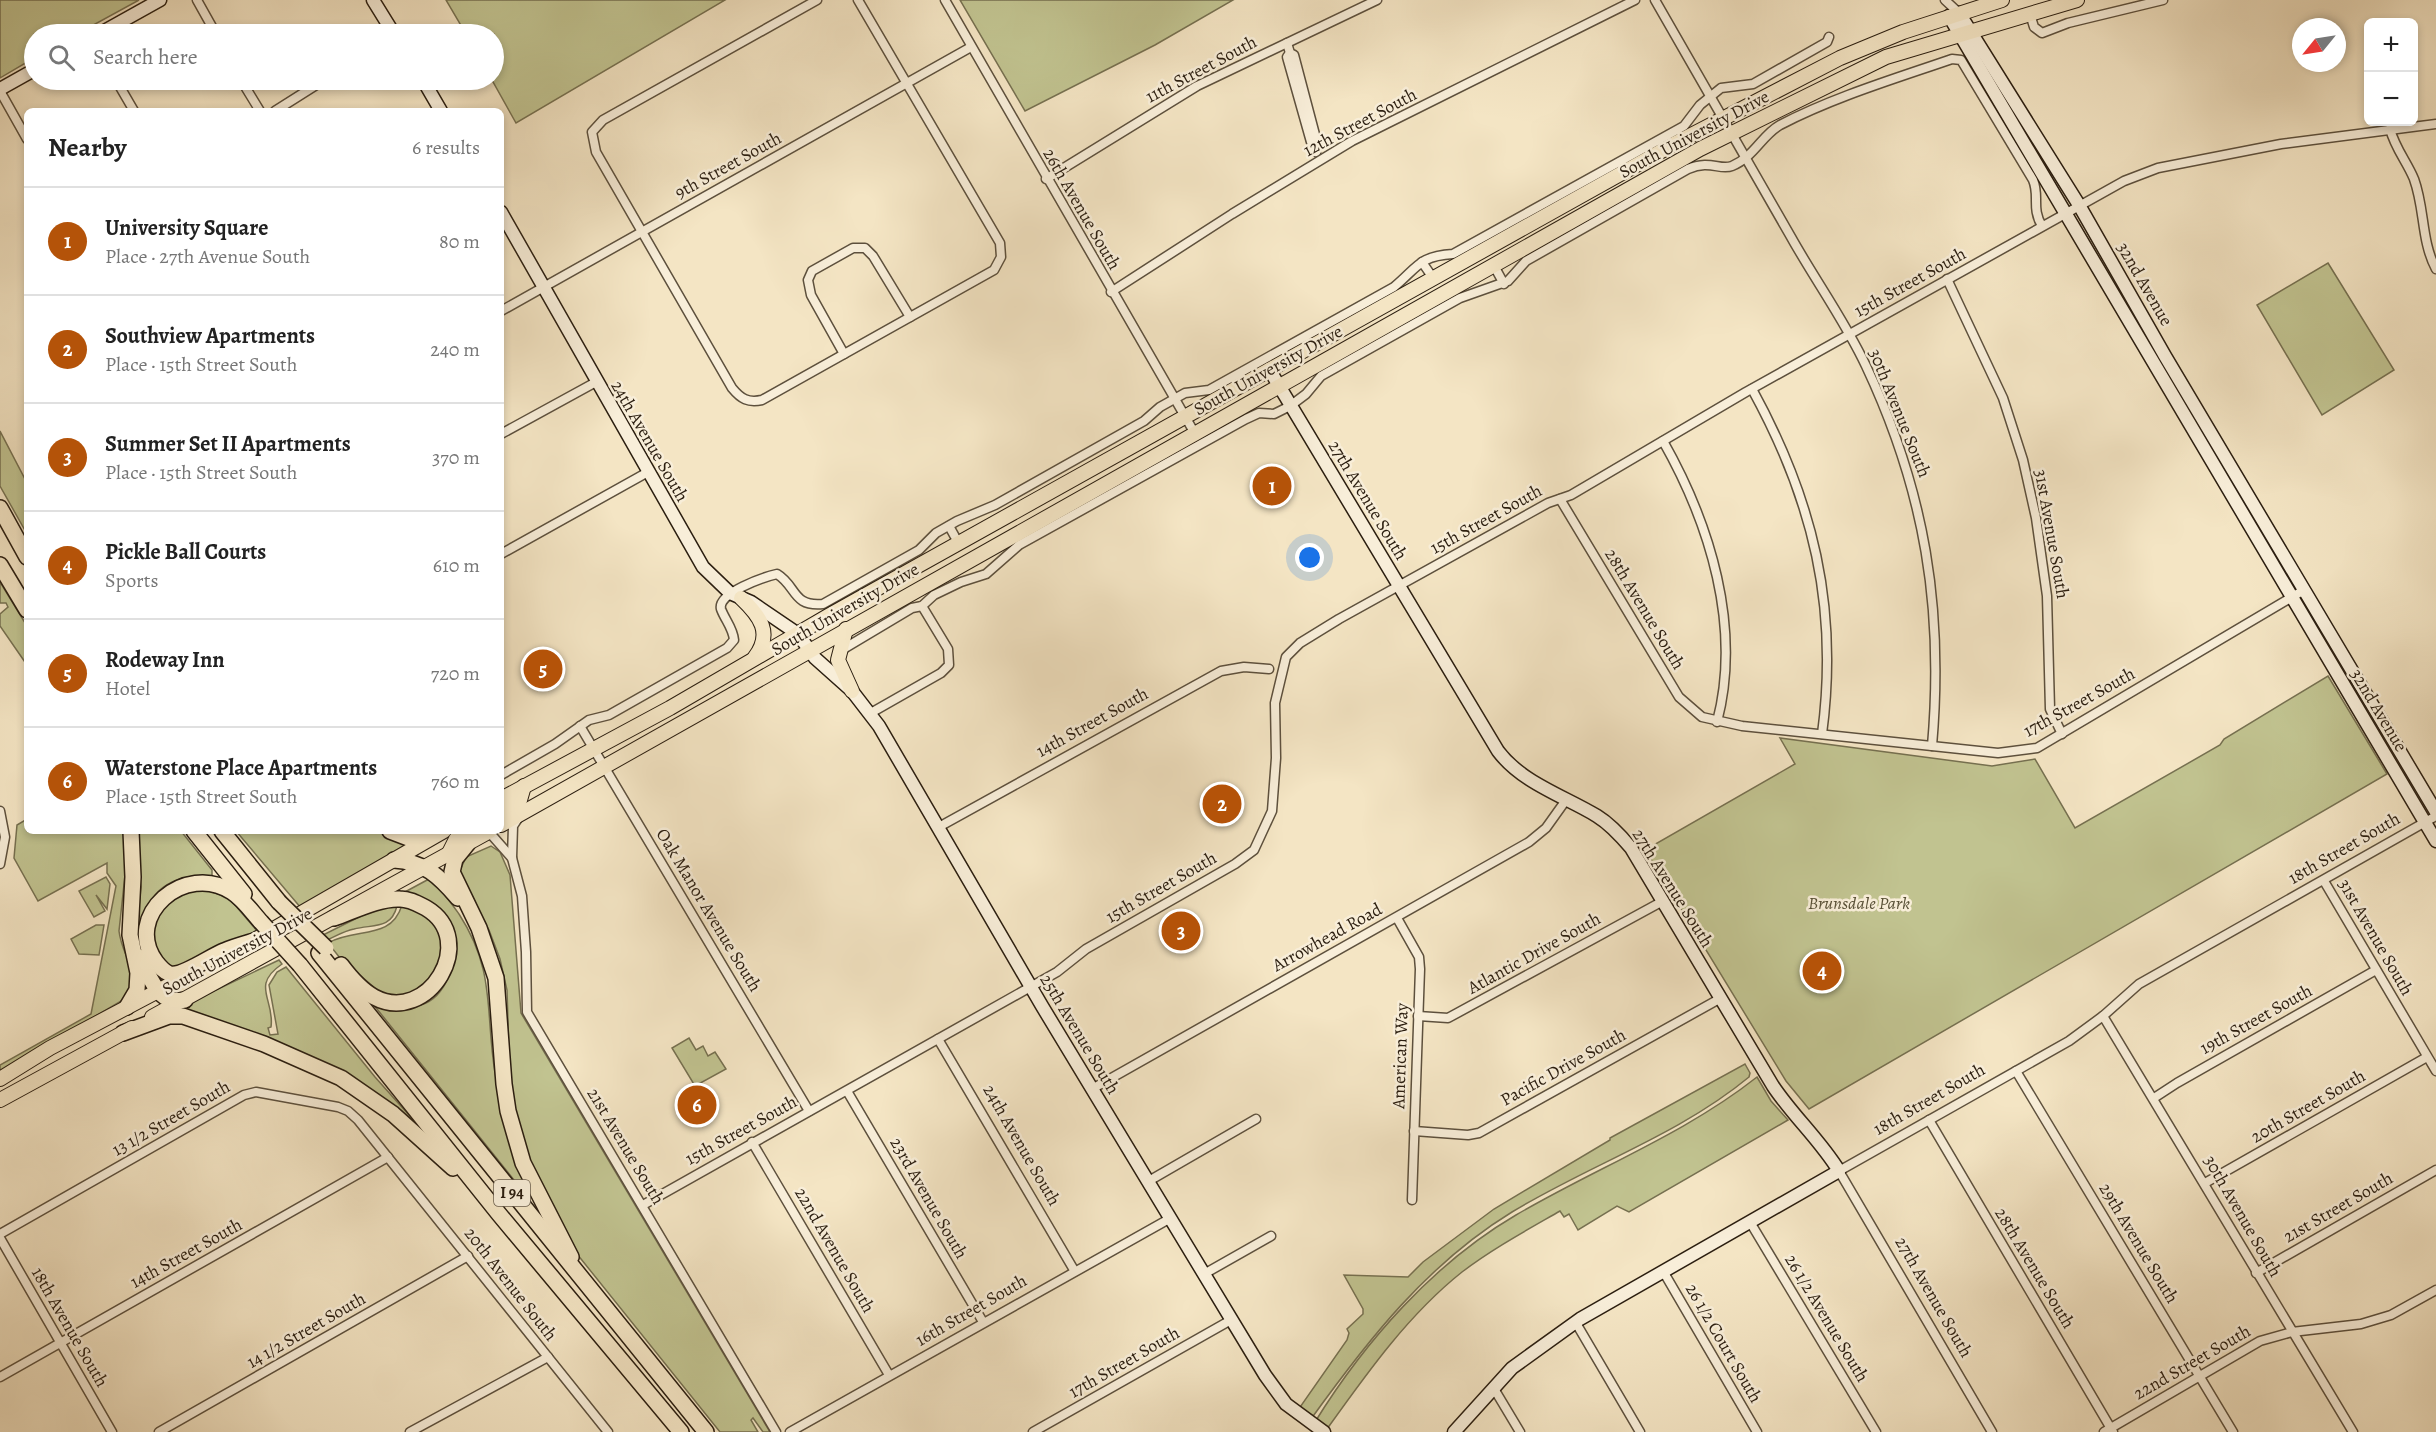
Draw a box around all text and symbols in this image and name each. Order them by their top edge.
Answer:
north arrow [2292,18,2346,72]
map controls [2364,18,2418,126]
button: + [2364,18,2418,72]
search box [24,24,504,90]
street label: 11th Street South [1141,29,1261,108]
icon: search [45,41,78,74]
text: Search here [93,42,198,72]
button: − [2364,72,2418,126]
street label: 12th Street South [1299,82,1421,162]
street label: South University Drive [1615,84,1773,184]
street label: 9th Street South [670,126,786,204]
text: Nearby [48,130,127,165]
text: 6 results [412,134,480,161]
street label: 26th Avenue South [1037,144,1127,274]
text: University Square [105,213,268,243]
text: 1 [64,228,71,255]
text: 80 m [439,228,480,255]
street label: 32nd Avenue [2111,238,2179,330]
street label: 15th Street South [1850,241,1970,323]
text: Place · 27th Avenue South [105,243,310,270]
street label: South University Drive [1189,319,1347,421]
text: Southview Apartments [105,321,315,351]
text: 2 [63,336,72,363]
text: 240 m [430,336,480,363]
street label: 30th Avenue South [1863,345,1937,481]
text: Place · 15th Street South [105,351,297,378]
street label: 24th Avenue South [606,376,695,506]
text: Summer Set II Apartments [105,429,351,459]
street label: 27th Avenue South [1323,436,1413,565]
text: 3 [63,444,72,471]
text: 370 m [432,444,480,471]
text: Place · 15th Street South [105,459,297,486]
pin: 1 [1252,464,1292,508]
street label: 31st Avenue South [2029,467,2075,601]
street label: 15th Street South [1426,478,1546,560]
text: Pickle Ball Courts [105,537,266,567]
your location [1295,543,1324,572]
street label: 28th Avenue South [1599,544,1691,674]
text: 4 [63,552,72,579]
text: 610 m [433,552,480,579]
street label: South University Drive [767,557,923,661]
text: Sports [105,567,158,594]
text: Rodeway Inn [105,645,225,675]
pin: 5 [524,646,562,692]
text: 5 [63,660,72,687]
text: 720 m [431,660,480,687]
street label: 17th Street South [2019,661,2139,743]
street label: 32nd Avenue [2345,664,2413,756]
text: Hotel [105,675,150,702]
street label: 14th Street South [1032,681,1153,763]
text: Waterstone Place Apartments [105,753,377,783]
text: 6 [63,768,72,795]
text: 760 m [431,768,480,795]
pin: 2 [1202,782,1242,826]
text: Place · 15th Street South [105,783,297,810]
street label: 18th Street South [2284,806,2405,890]
street label: Oak Manor Avenue South [651,824,768,997]
street label: 27th Avenue South [1627,824,1719,952]
street label: 15th Street South [1101,845,1221,928]
street label: 31st Avenue South [2333,874,2419,1000]
park label: Brunsdale Park [1808,891,1910,915]
street label: Arrowhead Road [1267,897,1386,978]
street label: South University Drive [158,901,316,1001]
street label: Atlantic Drive South [1462,906,1605,1000]
pin: 3 [1162,908,1200,954]
pin: 4 [1802,948,1842,994]
street label: 25th Avenue South [1035,970,1126,1099]
street label: 19th Street South [2196,978,2317,1060]
street label: American Way [1386,1002,1414,1110]
street label: Pacific Drive South [1496,1022,1630,1111]
street label: 18th Street South [1869,1057,1990,1141]
street label: 20th Street South [2246,1063,2370,1149]
street label: 13 1/2 Street South [108,1074,235,1162]
street label: 24th Avenue South [978,1080,1067,1210]
pin: 6 [678,1082,716,1128]
street label: 21st Avenue South [582,1083,670,1209]
street label: 15th Street South [681,1089,801,1171]
street label: 23rd Avenue South [884,1133,974,1263]
street label: 30th Avenue South [2198,1151,2288,1282]
street label: 21st Street South [2279,1166,2397,1248]
street label: 29th Avenue South [2094,1178,2185,1308]
road number: I 94 [494,1180,530,1206]
street label: 22nd Avenue South [789,1183,881,1317]
street label: 28th Avenue South [1989,1203,2081,1333]
street label: 14th Street South [126,1212,247,1294]
street label: 20th Avenue South [459,1222,563,1346]
street label: 27th Avenue South [1890,1232,1979,1362]
street label: 26 1/2 Avenue South [1779,1250,1875,1387]
street label: 18th Avenue South [26,1263,114,1392]
street label: 16th Street South [911,1268,1031,1352]
street label: 26 1/2 Court South [1680,1279,1768,1407]
street label: 14 1/2 Street South [242,1286,370,1374]
street label: 22nd Street South [2129,1319,2255,1405]
street label: 17th Street South [1064,1320,1184,1403]

